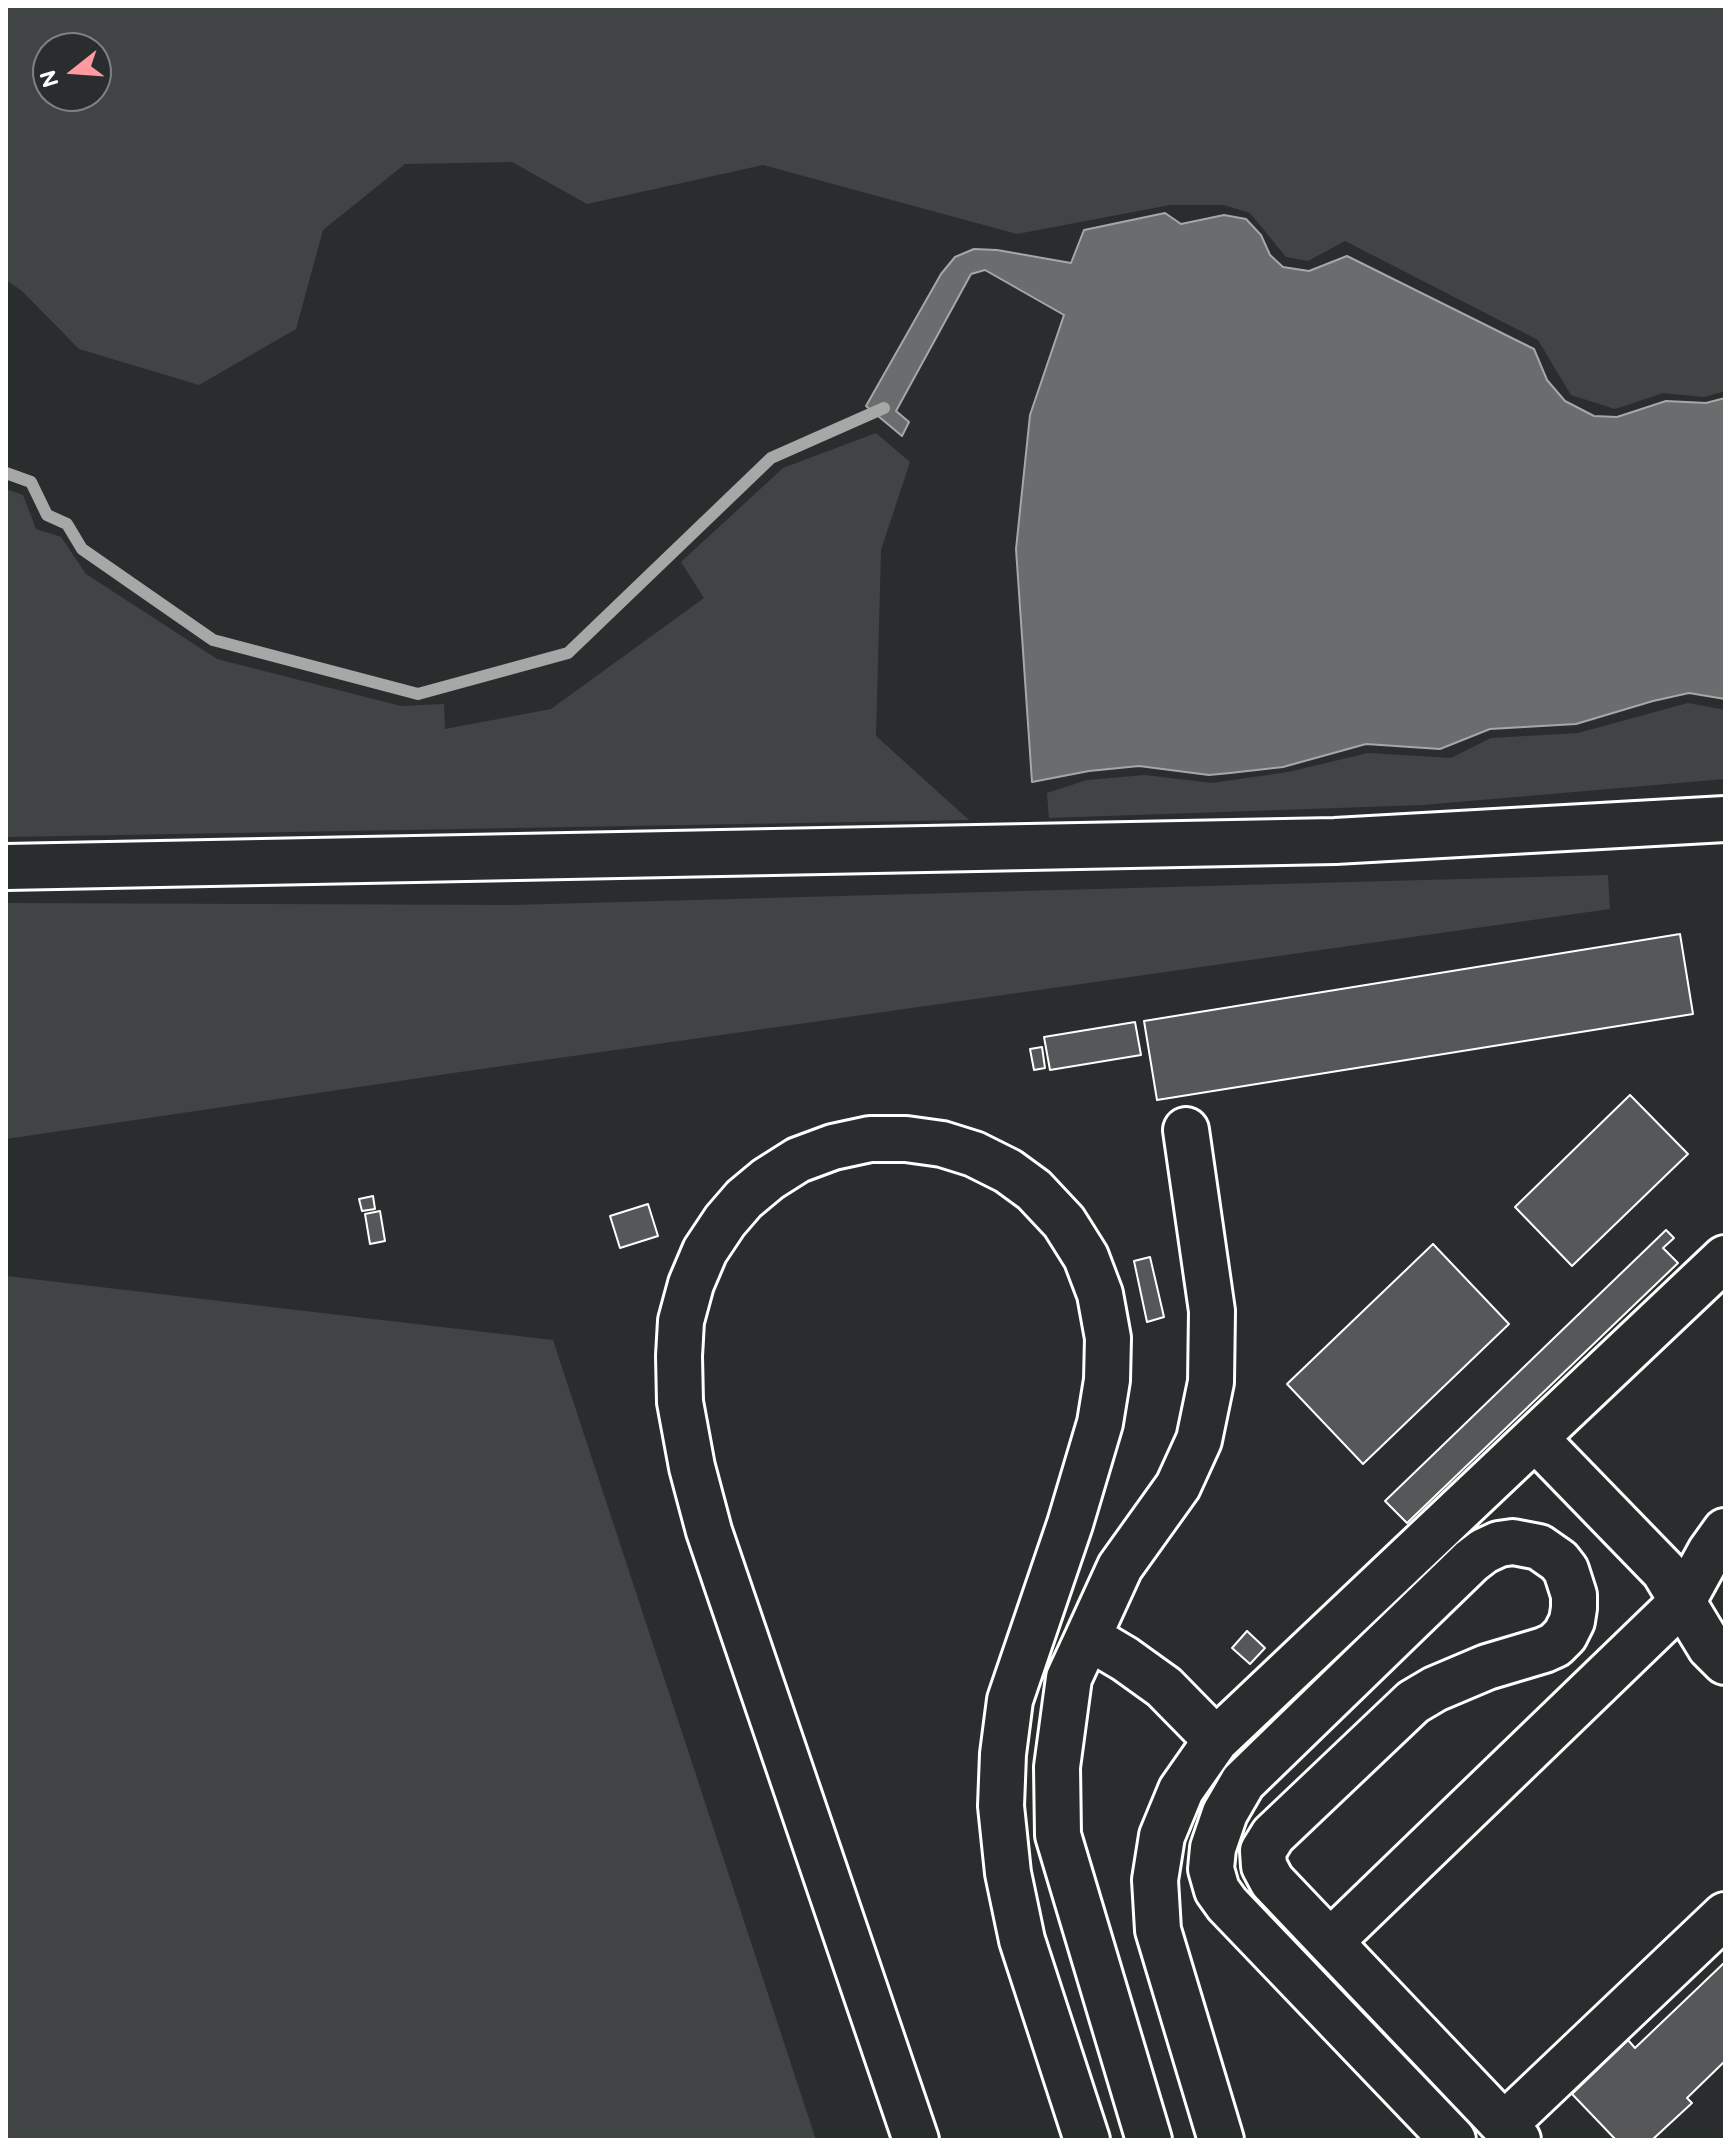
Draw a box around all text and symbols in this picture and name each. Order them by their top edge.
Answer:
north arrow [32,32,112,112]
text: N [35,67,66,90]

